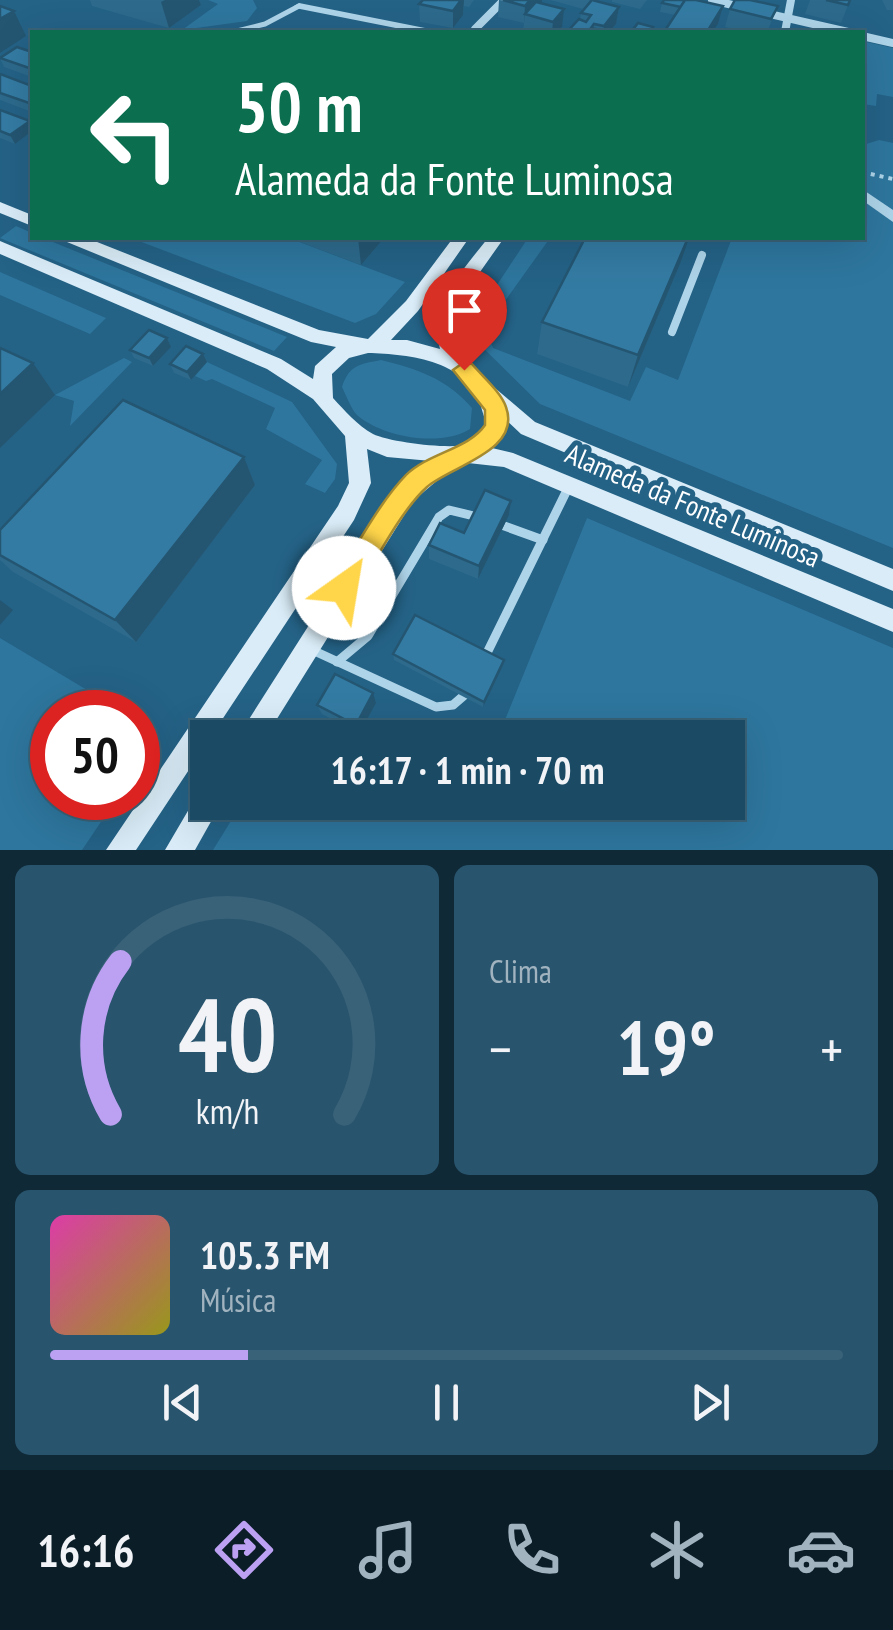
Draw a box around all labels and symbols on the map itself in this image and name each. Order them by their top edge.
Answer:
pin [422,268,507,371]
street label: Alameda da Fonte Luminosa [560,435,826,575]
position arrow [292,536,396,640]
speed limit sign: 50 [30,690,160,820]

